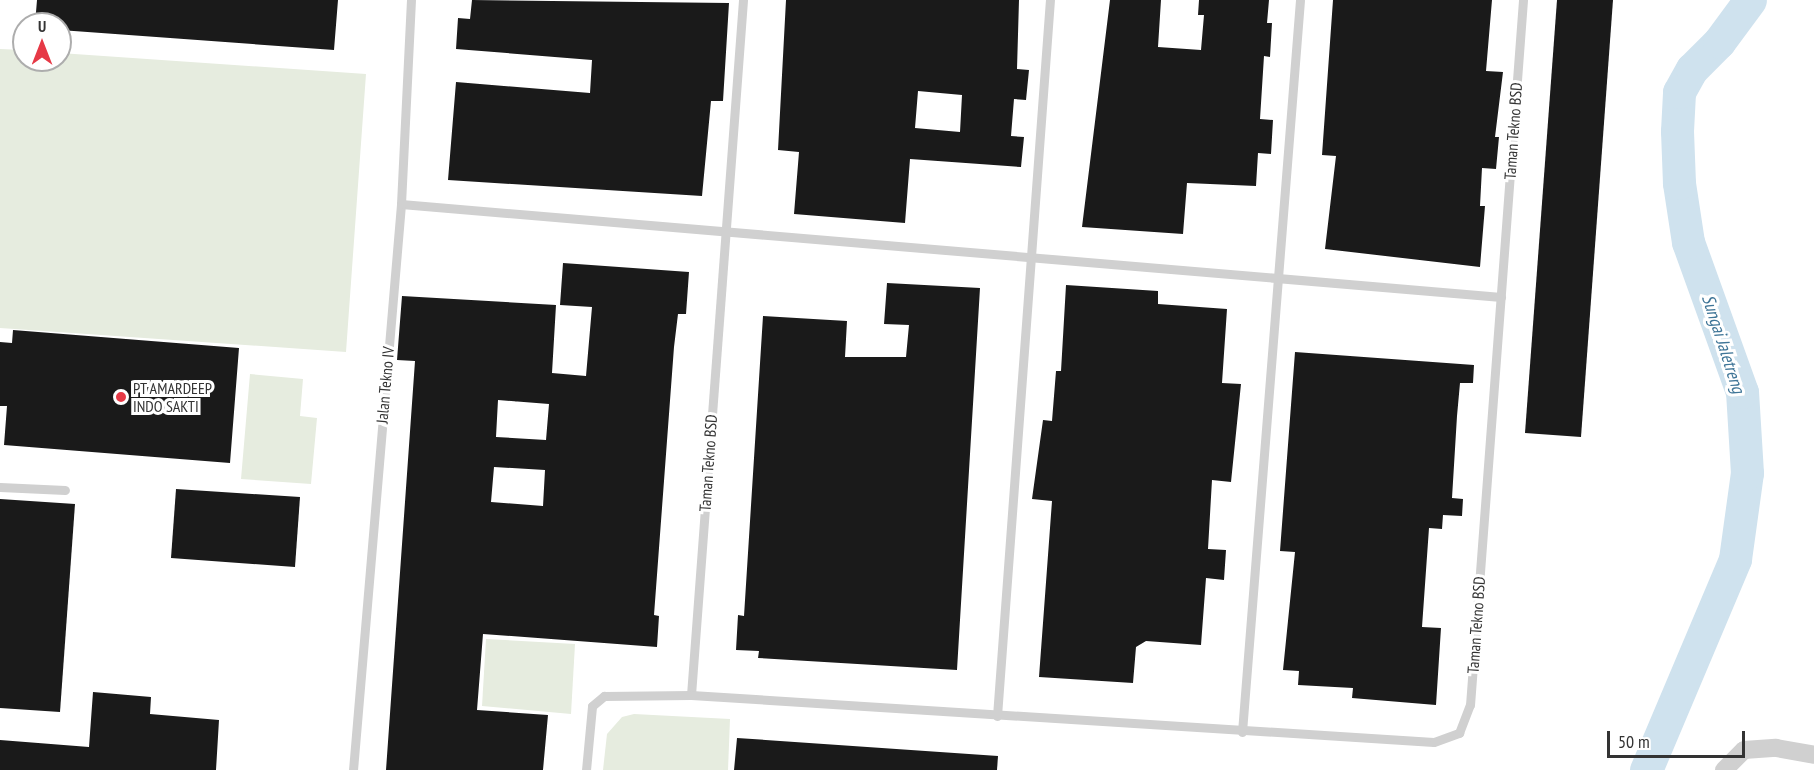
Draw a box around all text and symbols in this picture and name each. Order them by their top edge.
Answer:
north arrow [12,12,72,72]
text: U [38,16,46,36]
street label: Taman Tekno BSD [1500,82,1526,180]
water label: Sungai Jaletreng [1697,292,1749,396]
street label: Jalan Tekno IV [372,346,398,424]
place label: PT AMARDEEP INDO SAKTI [133,378,213,416]
marker: PT AMARDEEP INDO SAKTI [114,390,128,404]
street label: Taman Tekno BSD [695,414,721,512]
street label: Taman Tekno BSD [1463,576,1489,674]
scale bar [1610,719,1748,757]
text: 50 m [1618,730,1650,753]

